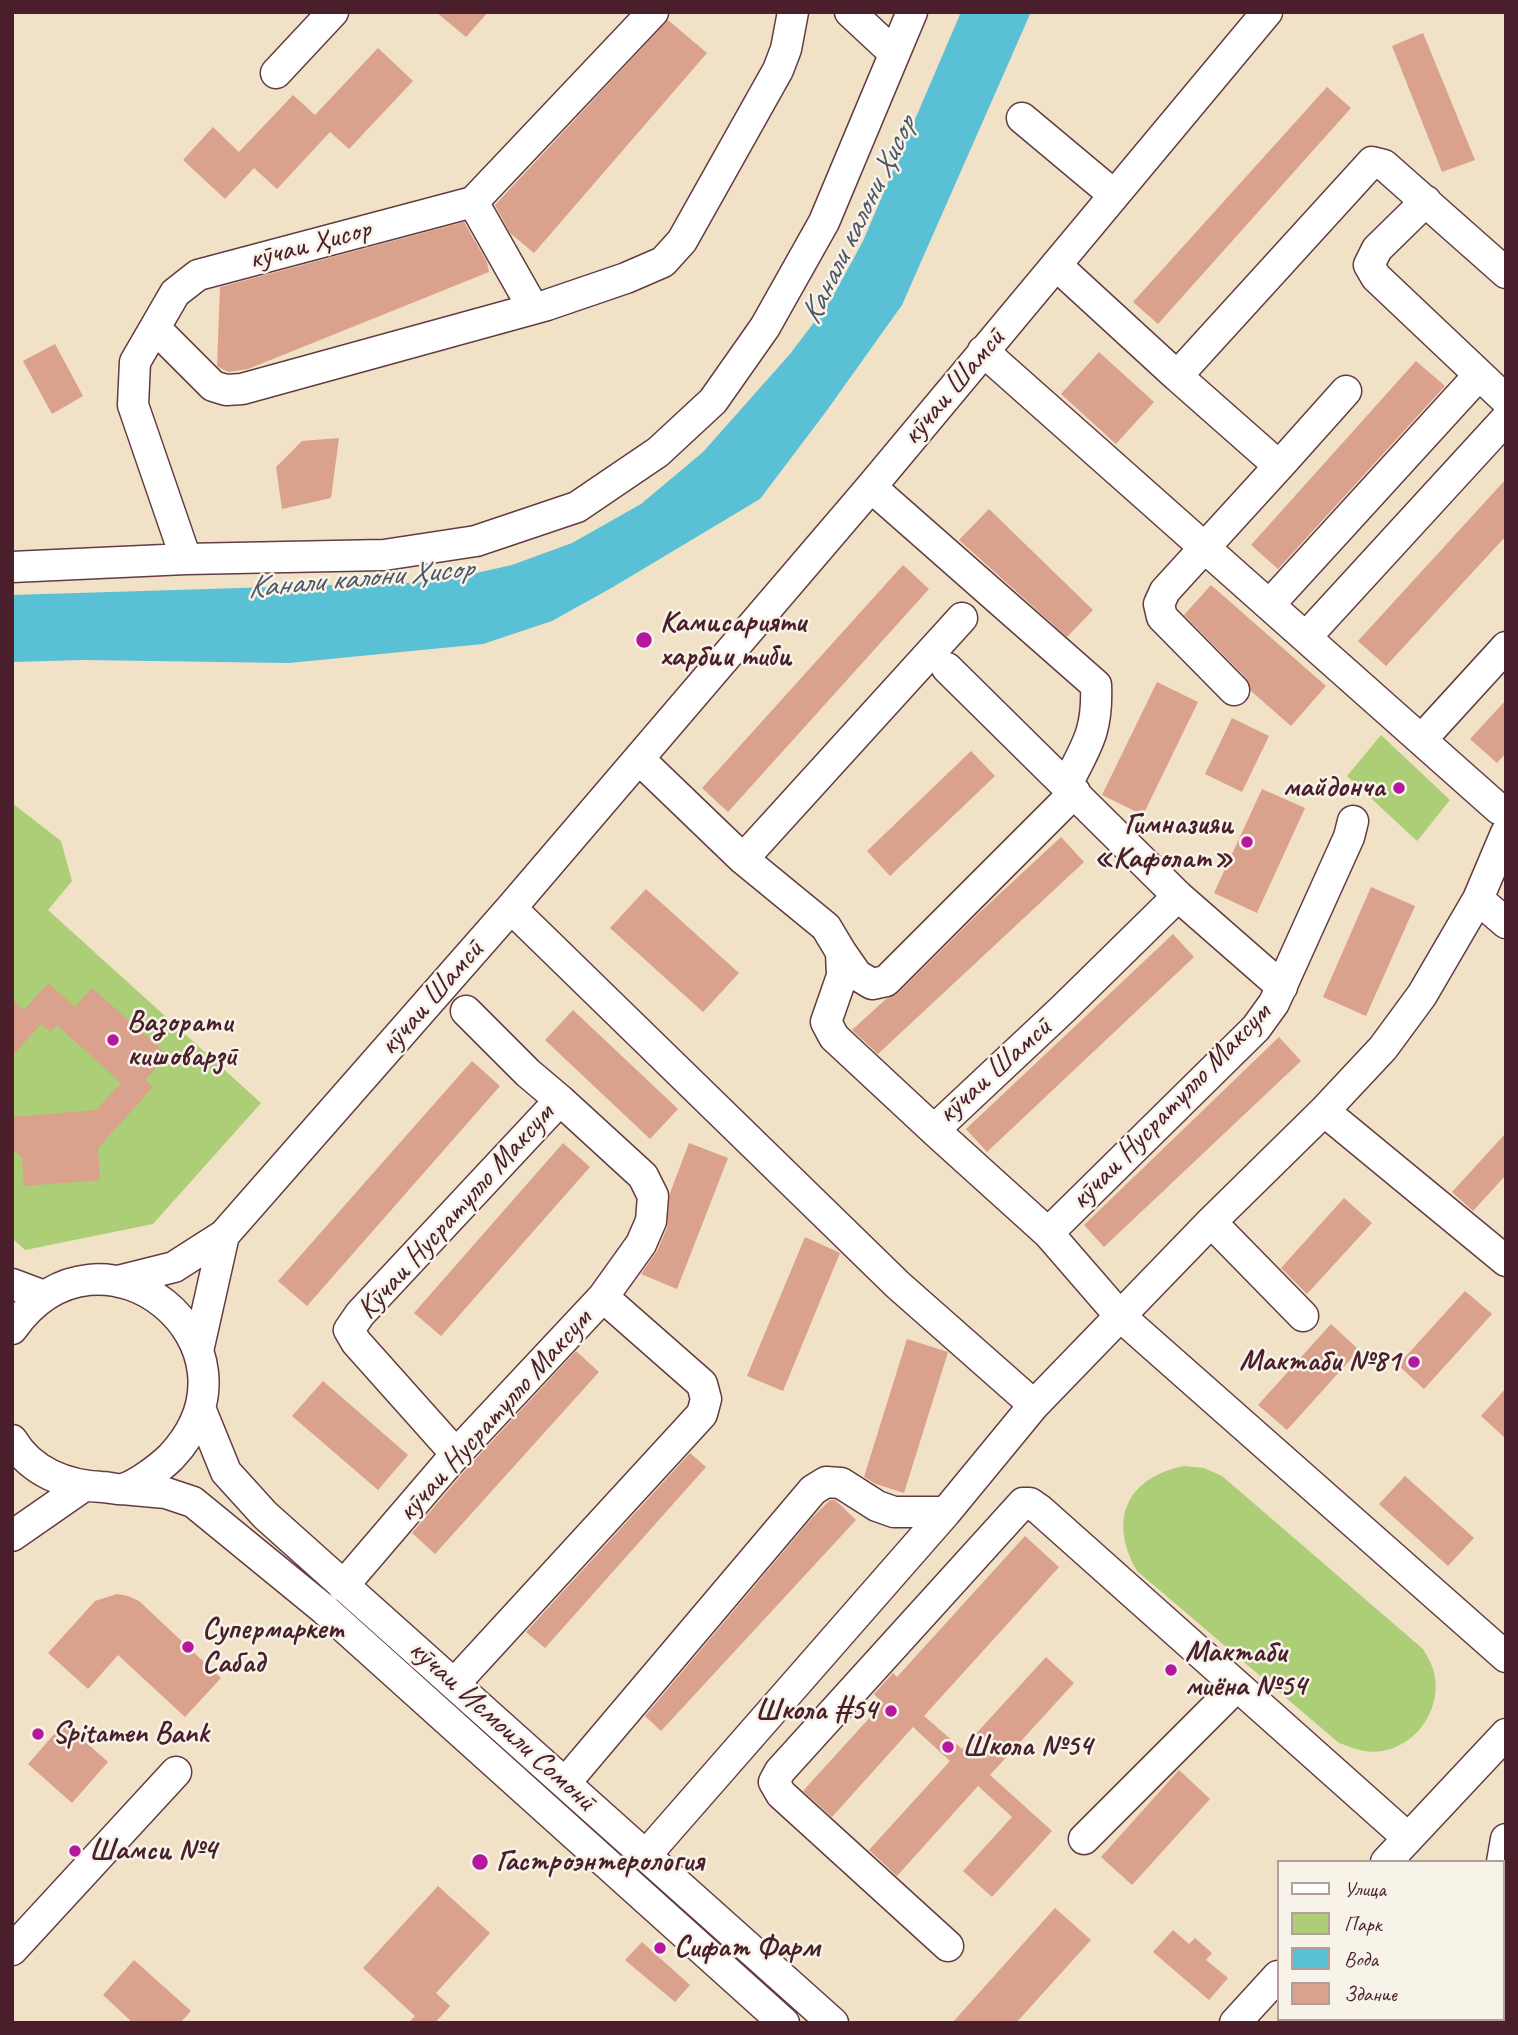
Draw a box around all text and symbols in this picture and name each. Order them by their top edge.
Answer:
water label: Канали калони Ҳисор [792,111,926,331]
street label: кӯчаи Ҳисор [245,211,375,279]
street label: кӯчаи Шамсӣ [895,321,1013,453]
water label: Канали калони Ҳисор [246,550,474,608]
place label: Камисарияти харбии тиби [660,605,806,676]
marker: Камисарияти харбии тиби [634,630,654,650]
place label: майдонча [1283,770,1385,806]
marker: майдонча [1391,780,1407,796]
place label: Гимназияи «Кафолат» [1094,807,1233,878]
marker: Гимназияи «Кафолат» [1239,834,1255,850]
street label: кӯчаи Шамсӣ [372,933,492,1063]
street label: кӯчаи Нусратулло Максум [1063,996,1279,1218]
place label: Вазорати кишоварзӣ [127,1005,237,1076]
street label: кӯчаи Шамсӣ [930,1010,1060,1132]
marker: Вазорати кишоварзӣ [105,1032,121,1048]
street label: Кӯчаи Нусратулло Максум [350,1097,562,1327]
street label: кӯчаи Нусратулло Максум [390,1302,600,1530]
place label: Мактаби №81 [1239,1344,1400,1380]
marker: Мактаби №81 [1406,1354,1422,1370]
place label: Супермаркет Сабад [202,1612,344,1682]
street label: кӯчаи Исмоили Сомонӣ [401,1632,603,1820]
place label: Мактаби миёна №54 [1185,1635,1306,1706]
marker: Супермаркет Сабад [180,1639,196,1655]
marker: Мактаби миёна №54 [1163,1662,1179,1678]
place label: Школа #54 [755,1693,877,1729]
marker: Школа #54 [883,1703,899,1719]
place label: Spitamen Bank [52,1716,208,1752]
marker: Spitamen Bank [30,1726,46,1742]
place label: Школа №54 [962,1729,1092,1765]
marker: Школа №54 [940,1739,956,1755]
place label: Шамси №4 [89,1833,216,1869]
marker: Шамси №4 [67,1843,83,1859]
place label: Гастроэнтерология [496,1844,704,1880]
marker: Гастроэнтерология [470,1852,490,1872]
legend [1276,1860,1504,2021]
text: Улица [1344,1876,1386,1902]
text: Парк [1344,1911,1381,1937]
place label: Сифат Фарм [674,1930,820,1966]
marker: Сифат Фарм [652,1940,668,1956]
text: Вода [1344,1946,1378,1972]
text: Здание [1344,1981,1397,2007]

